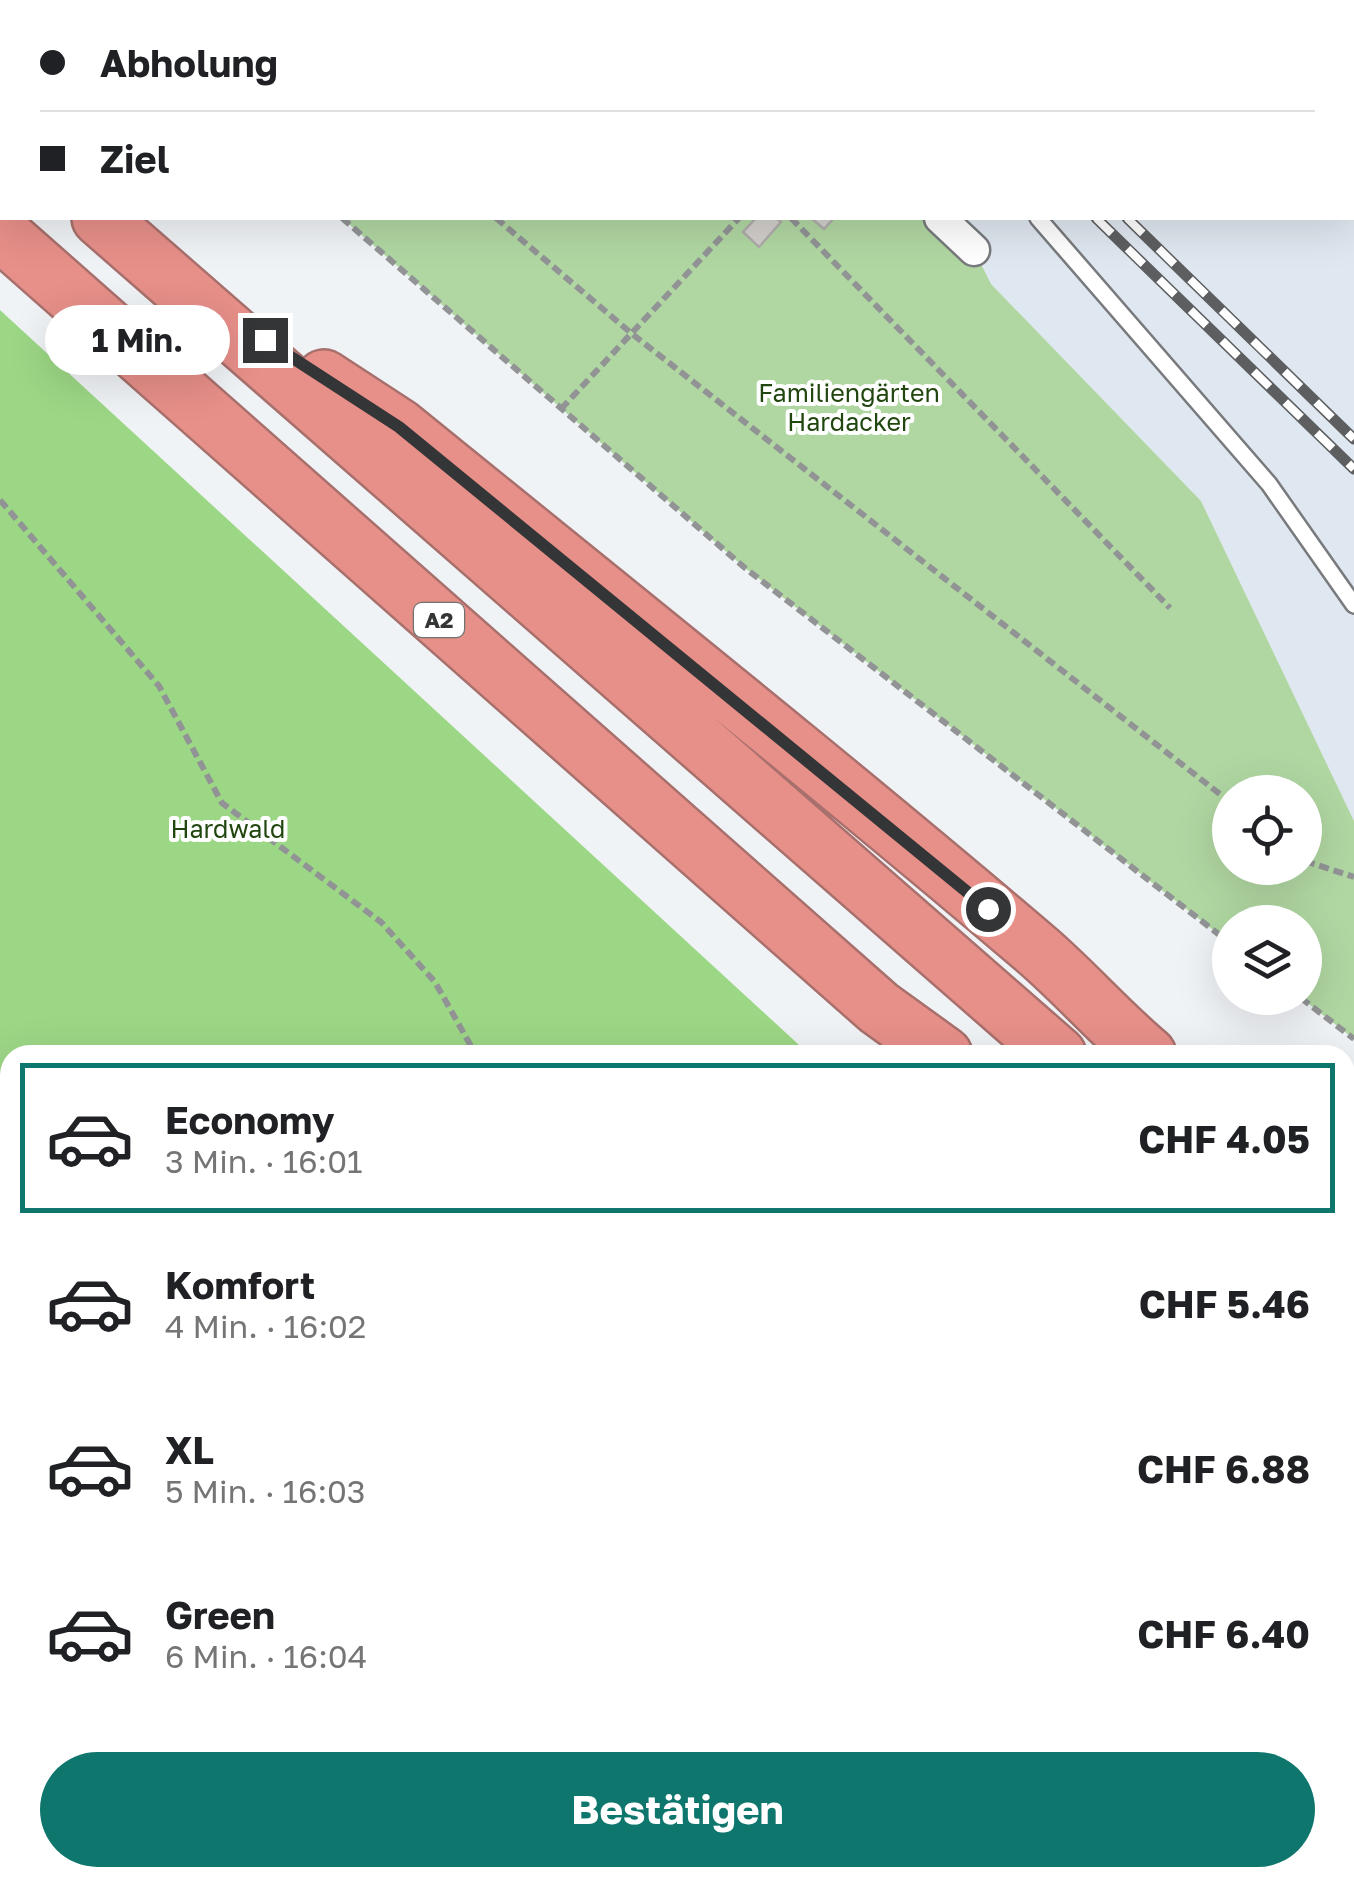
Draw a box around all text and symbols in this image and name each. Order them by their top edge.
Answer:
text: Abholung [100,40,278,85]
text: Ziel [100,136,170,181]
callout: 1 Min. [45,305,230,375]
route end [243,318,288,363]
text: 1 Min. [92,321,183,359]
park label: Familiengärten Hardacker [758,377,940,437]
road number: A2 [414,603,464,637]
map controls [1212,775,1322,1015]
button: locate [1212,775,1322,885]
park label: Hardwald [170,813,286,844]
route start [966,887,1011,932]
button: layers [1212,905,1322,1015]
icon: car [45,1093,135,1183]
text: Economy [165,1097,334,1142]
text: CHF 4.05 [1138,1116,1310,1161]
text: 3 Min. · 16:01 [165,1142,363,1180]
icon: car [45,1258,135,1348]
text: Komfort [165,1262,315,1307]
text: CHF 5.46 [1139,1281,1310,1326]
text: 4 Min. · 16:02 [165,1307,366,1345]
icon: car [45,1423,135,1513]
text: XL [165,1427,214,1472]
text: CHF 6.88 [1137,1446,1310,1491]
text: 5 Min. · 16:03 [165,1472,366,1510]
icon: car [45,1588,135,1678]
text: Green [165,1592,275,1637]
text: CHF 6.40 [1137,1611,1310,1656]
text: 6 Min. · 16:04 [165,1637,367,1675]
button: Bestätigen [40,1752,1315,1867]

